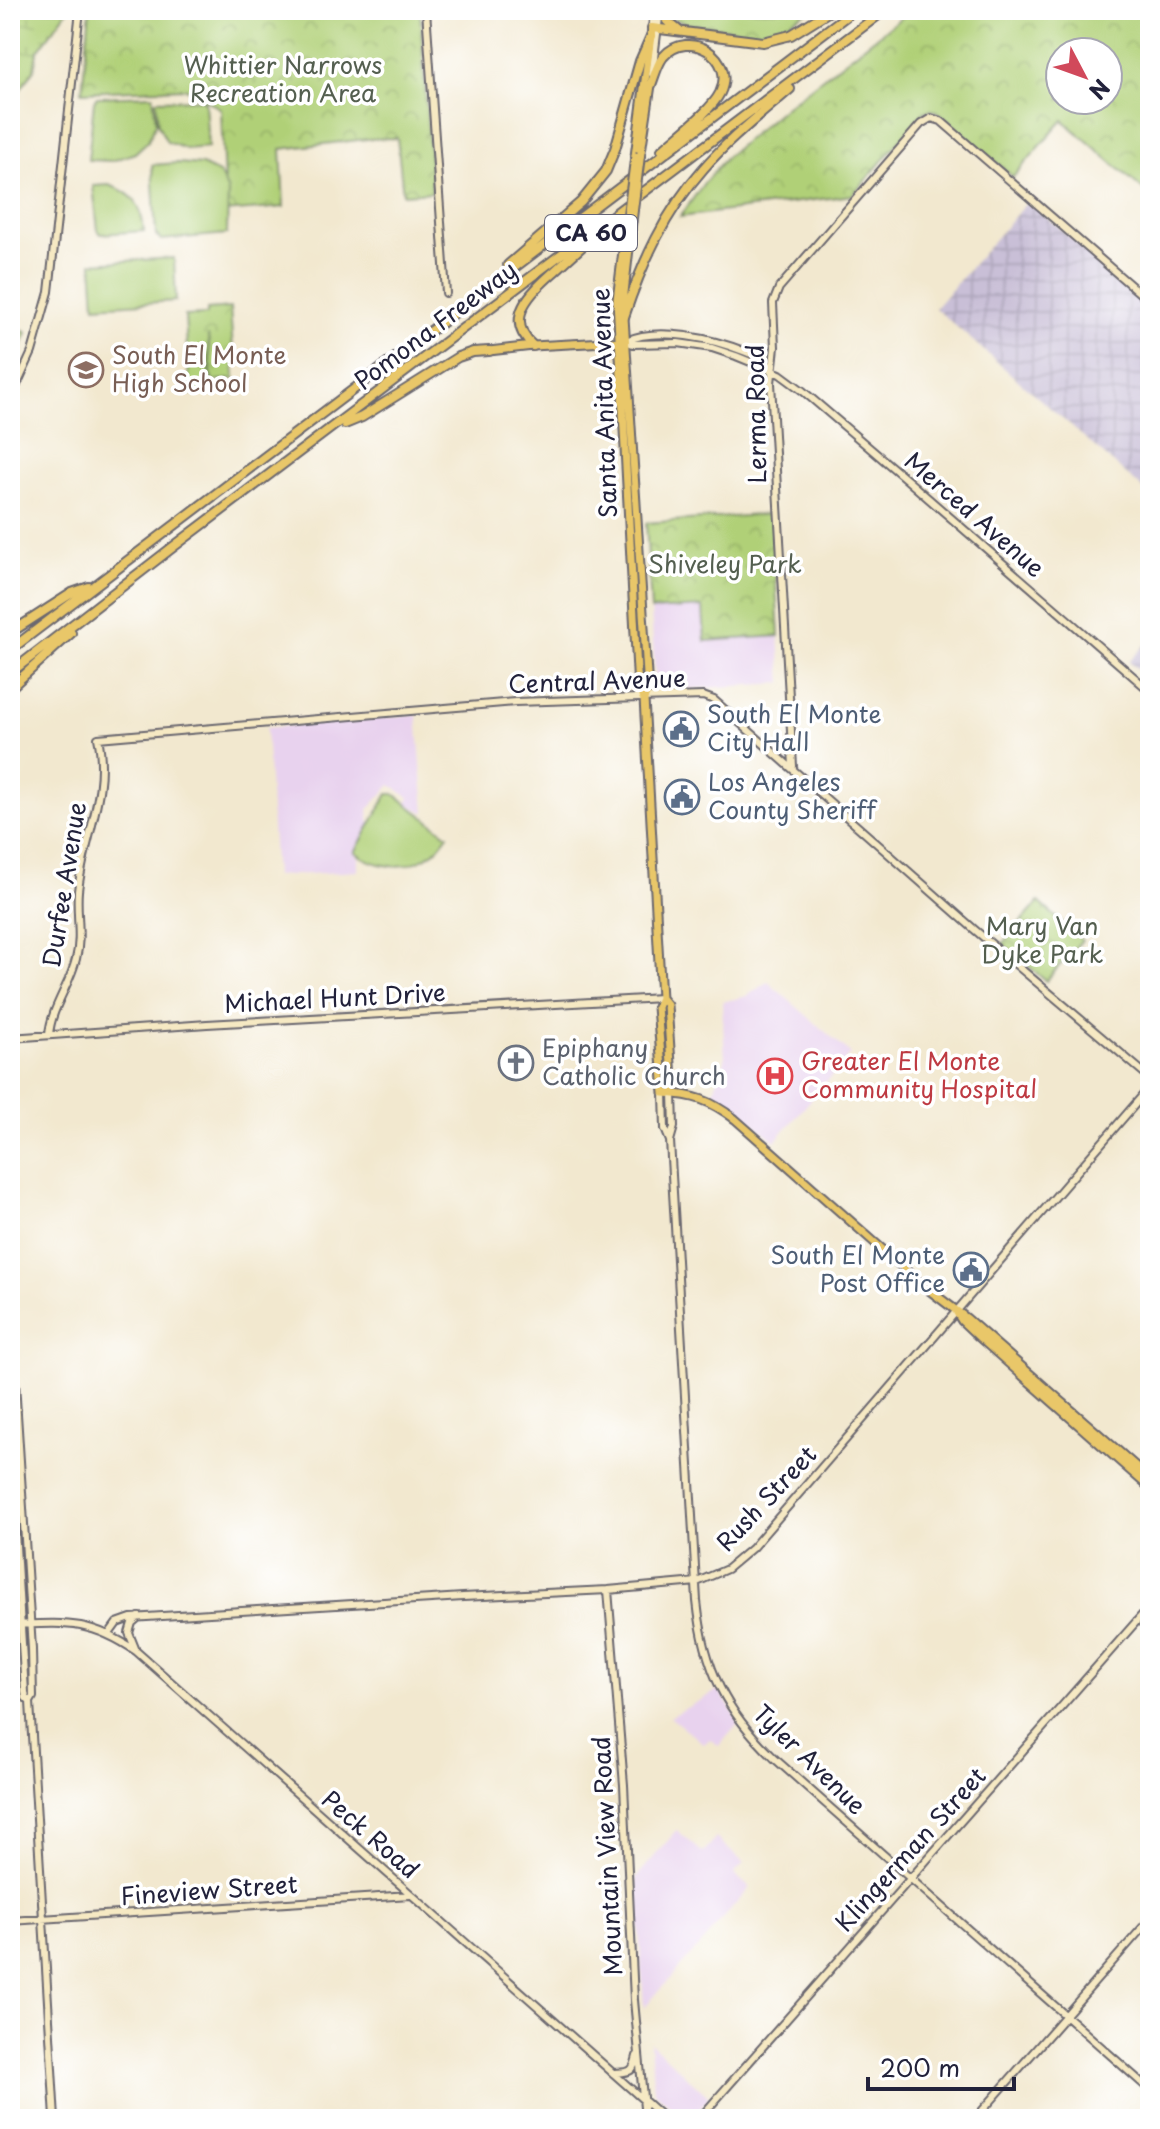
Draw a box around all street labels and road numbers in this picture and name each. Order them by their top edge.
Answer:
road number: CA 60 [545,215,637,251]
street label: Pomona Freeway [346,251,524,397]
street label: Santa Anita Avenue [581,288,625,519]
street label: Lerma Road [736,344,774,484]
street label: Merced Avenue [897,442,1053,585]
street label: Central Avenue [508,659,686,701]
street label: Durfee Avenue [32,799,94,970]
street label: Michael Hunt Drive [223,973,446,1021]
street label: Rush Street [707,1437,824,1559]
street label: Tyler Avenue [746,1695,875,1822]
street label: Mountain View Road [582,1735,630,1977]
street label: Klingerman Street [826,1758,993,1939]
street label: Peck Road [315,1781,428,1886]
street label: Fineview Street [119,1865,299,1913]

